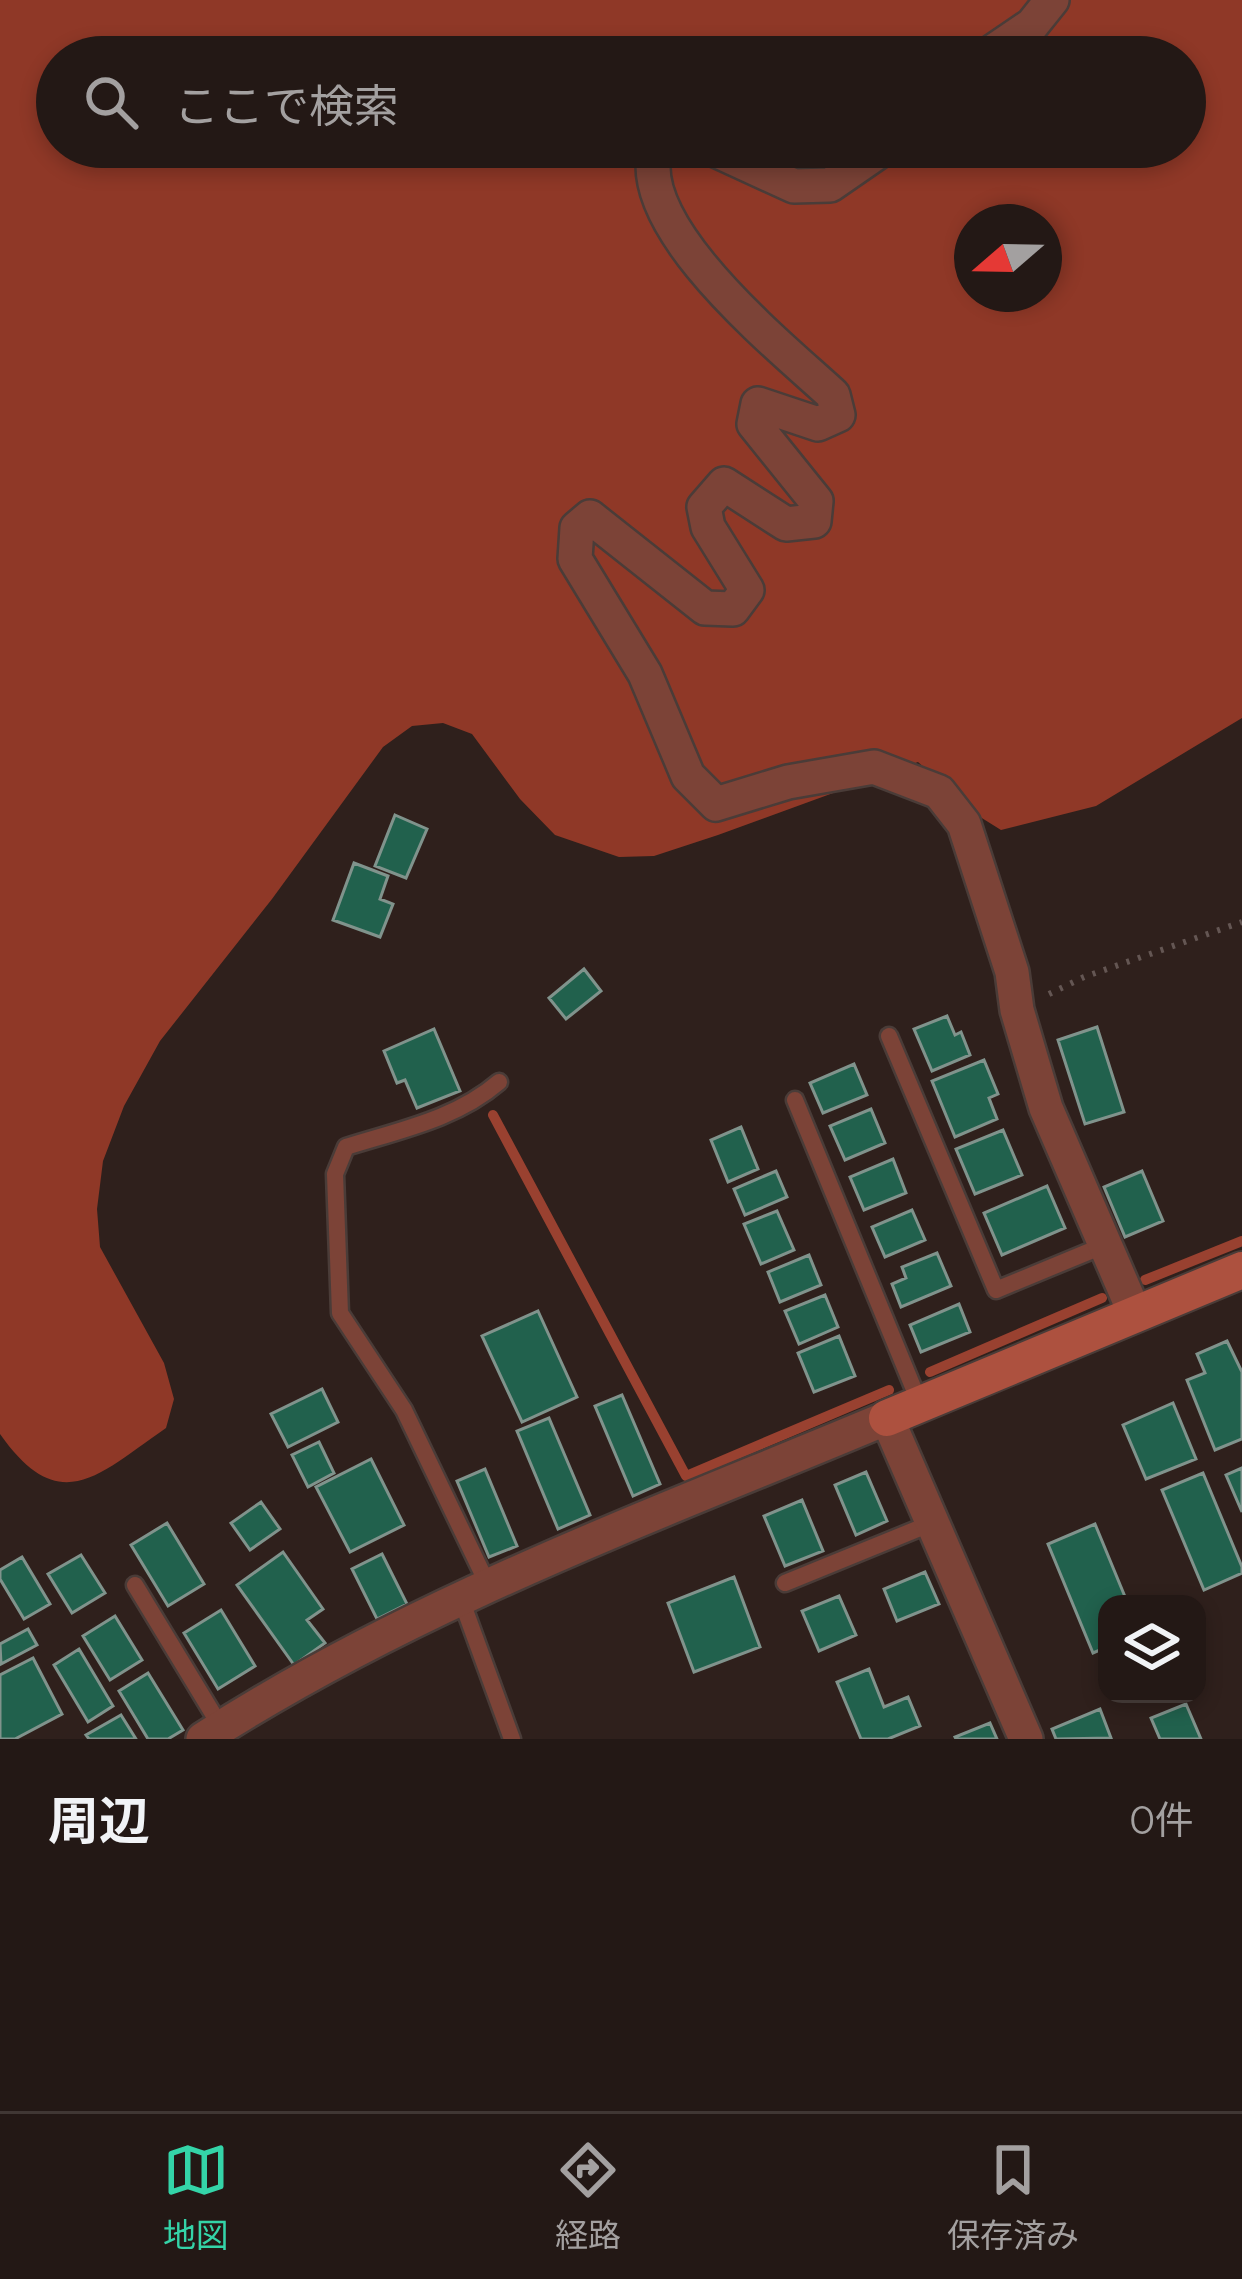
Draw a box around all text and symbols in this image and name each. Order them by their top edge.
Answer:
search box [36,36,1206,168]
icon: search [78,69,144,135]
text: ここで検索 [174,78,399,133]
north arrow [954,204,1062,312]
map controls [1098,1595,1206,1703]
button: layers [1098,1595,1206,1703]
text: 周辺 [48,1790,150,1852]
text: 0件 [1129,1796,1194,1844]
tab: 地図 [163,2137,229,2257]
tab: 経路 [555,2137,621,2257]
tab: 保存済み [947,2137,1079,2257]

